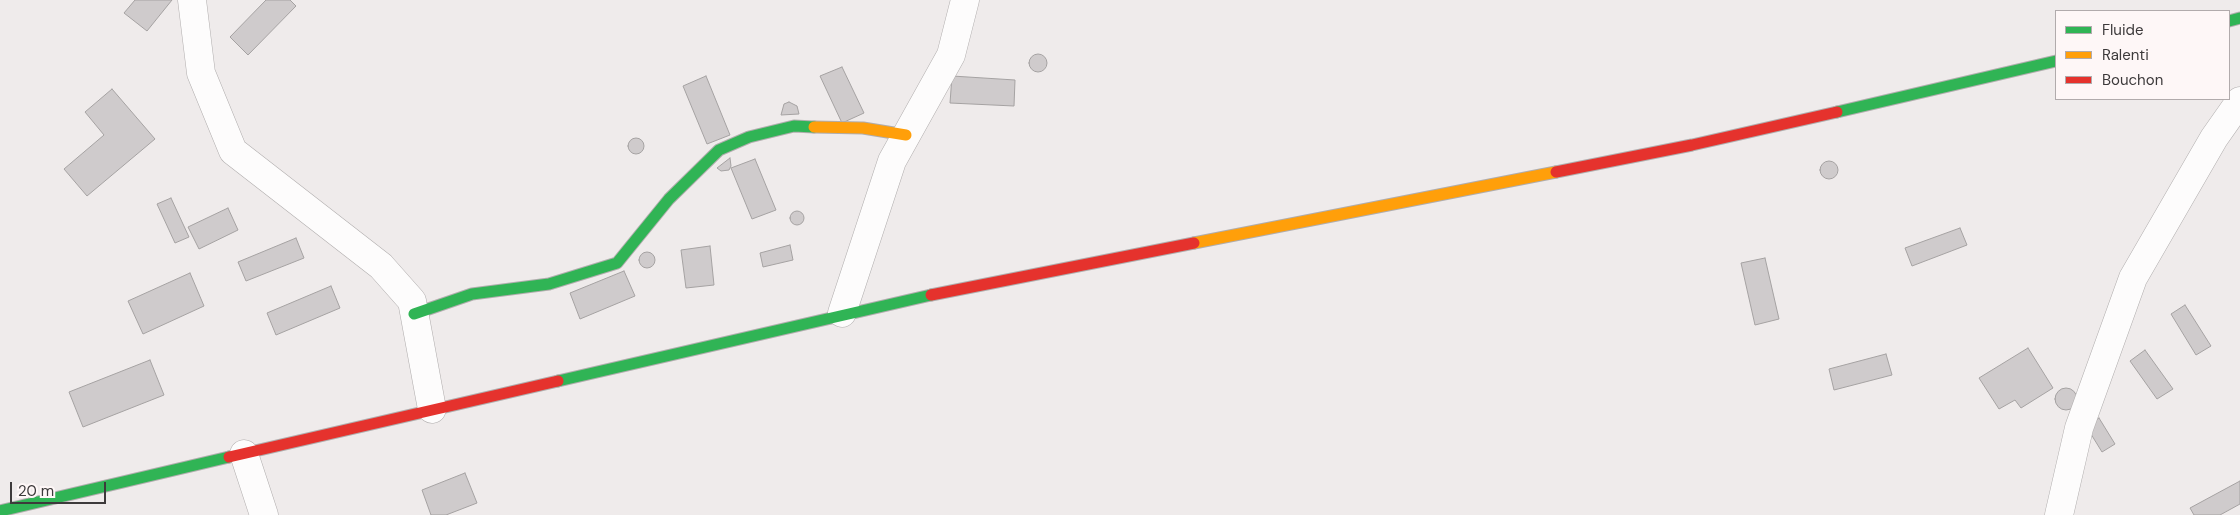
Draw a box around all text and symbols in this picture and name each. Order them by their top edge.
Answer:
legend [2055,10,2230,100]
text: Fluide [2102,20,2144,40]
text: Ralenti [2102,45,2149,65]
text: Bouchon [2102,70,2163,90]
scale bar [12,472,109,504]
text: 20 m [18,481,54,501]

